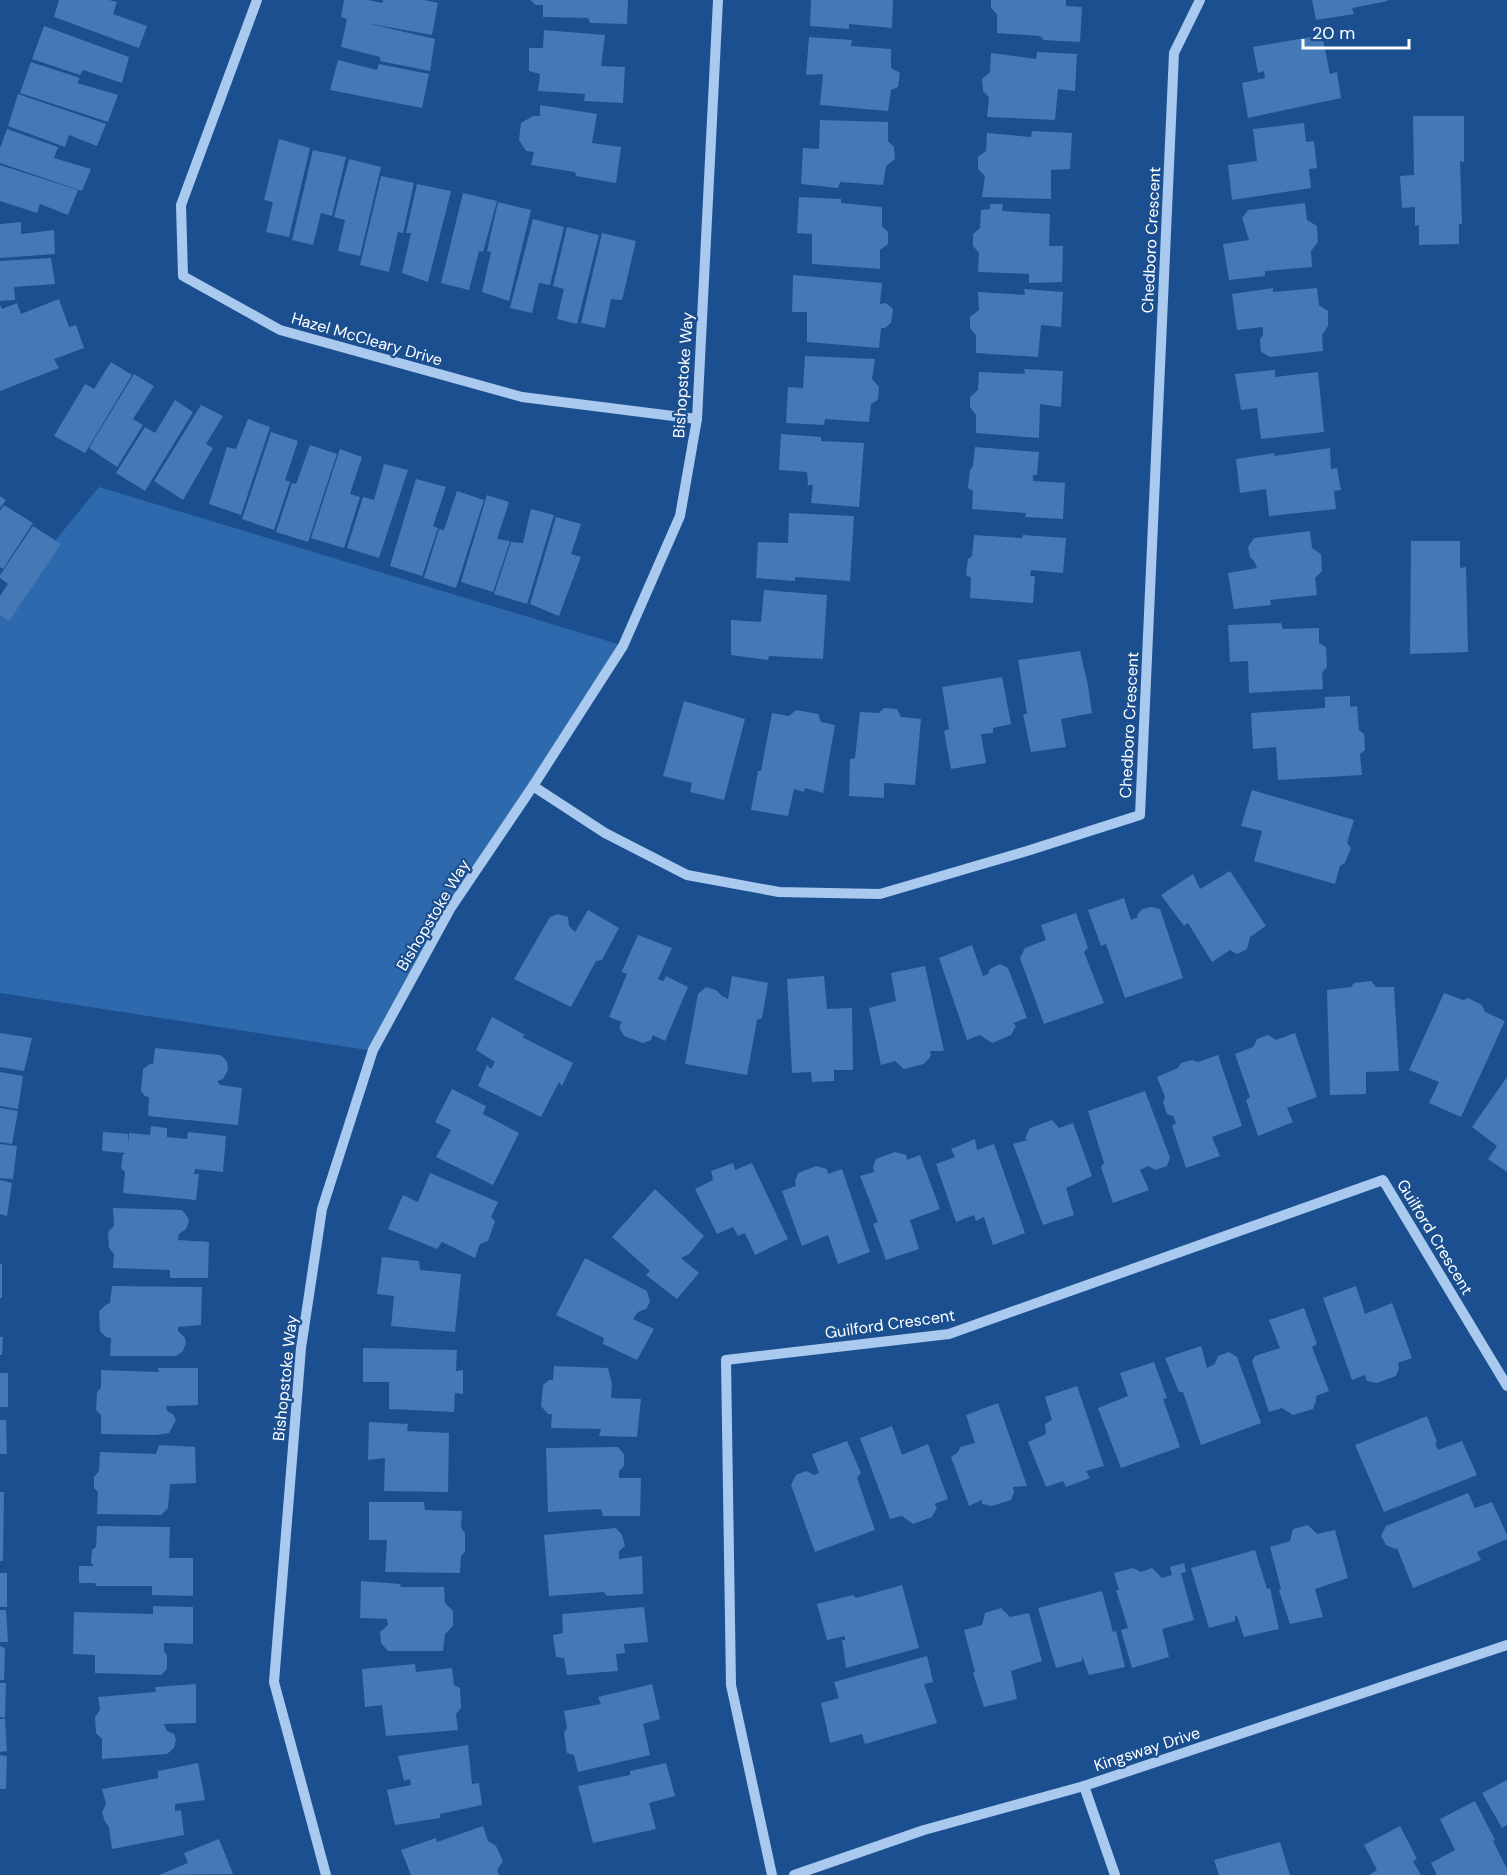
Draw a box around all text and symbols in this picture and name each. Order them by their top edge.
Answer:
scale bar [1303,12,1410,50]
text: 20 m [1312,21,1355,45]
street label: Chedboro Crescent [1137,166,1165,314]
street label: Hazel McCleary Drive [289,307,445,371]
street label: Bishopstoke Way [668,311,698,439]
street label: Chedboro Crescent [1115,651,1143,799]
street label: Bishopstoke Way [391,855,475,975]
street label: Guilford Crescent [1392,1175,1478,1299]
street label: Guilford Crescent [824,1304,956,1344]
street label: Bishopstoke Way [268,1314,302,1442]
street label: Kingsway Drive [1091,1722,1203,1776]

